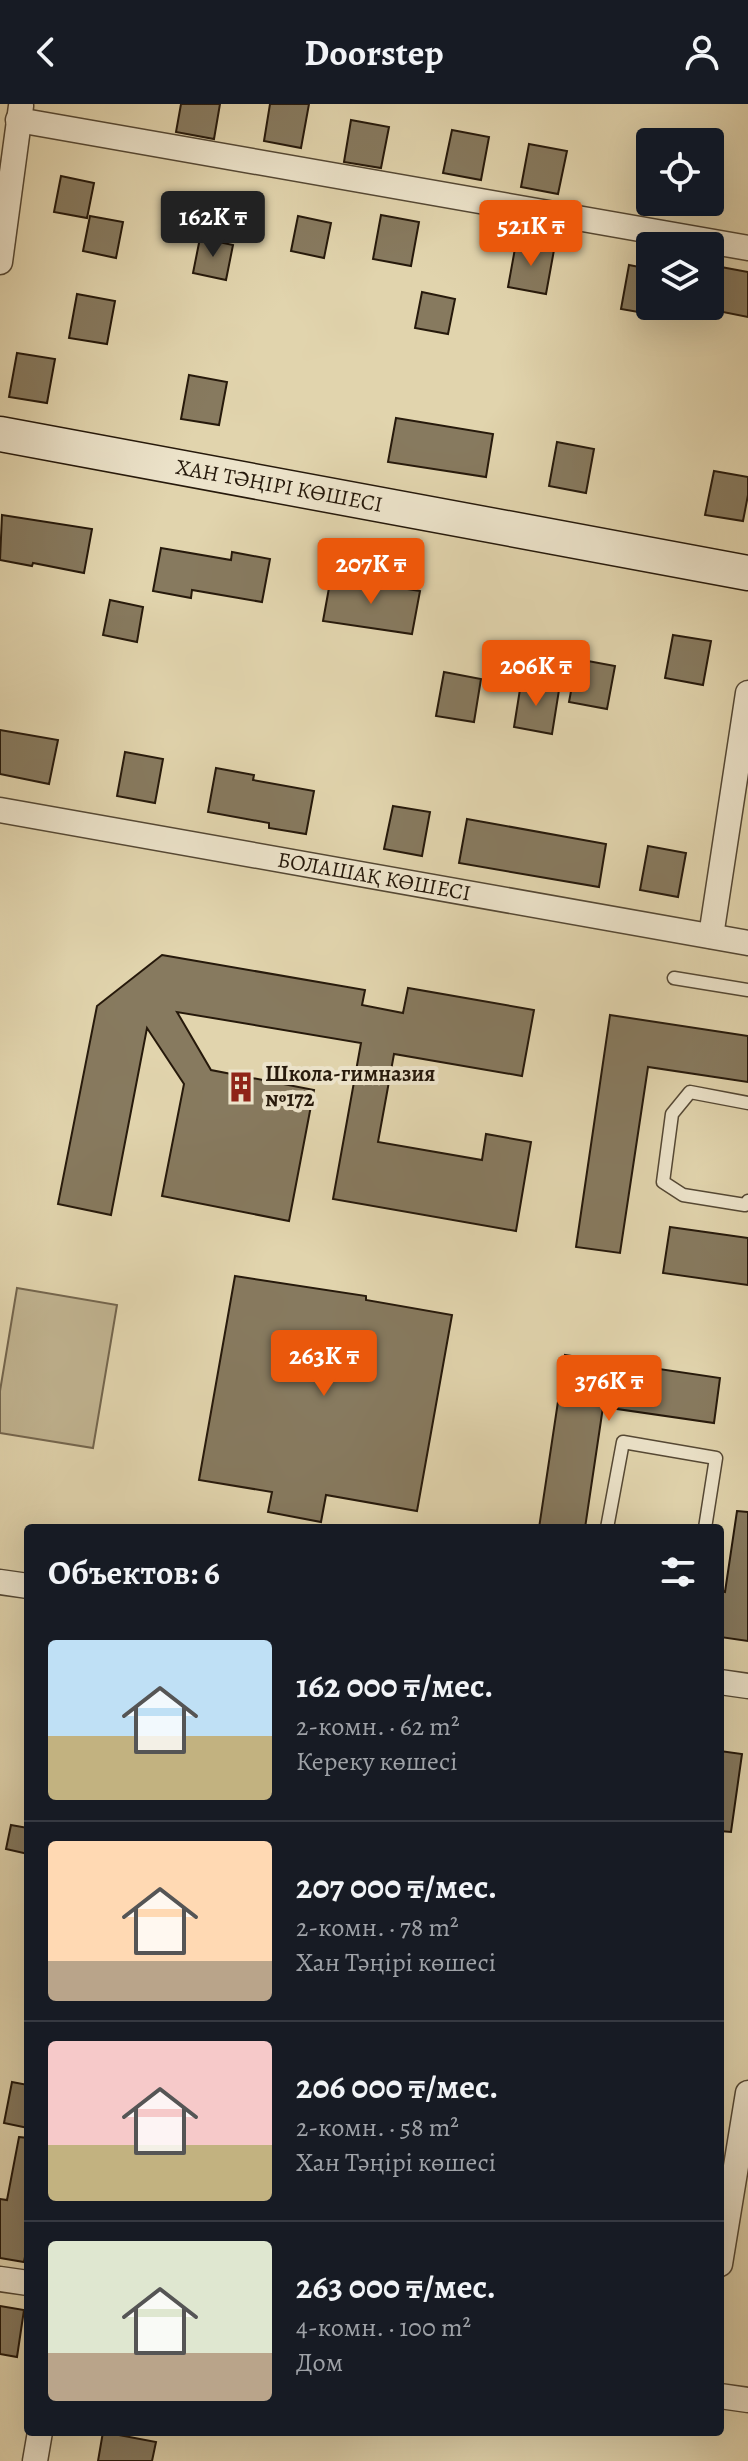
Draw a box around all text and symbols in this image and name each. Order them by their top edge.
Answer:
text: Doorstep [304,28,444,77]
icon: back [24,30,68,74]
icon: person [680,30,724,74]
map controls [636,128,724,320]
button: locate [636,128,724,216]
pin: 162K ₸ [148,191,278,259]
text: 162K ₸ [179,199,247,234]
pin: 521K ₸ [466,200,596,268]
text: 521K ₸ [497,208,565,243]
button: layers [636,232,724,320]
street label: ХАН ТӘҢІРІ КӨШЕСІ [173,452,385,520]
pin: 207K ₸ [306,538,436,606]
text: 207K ₸ [335,546,407,581]
pin: 206K ₸ [471,640,601,708]
text: 206K ₸ [500,648,572,683]
street label: БОЛАШАҚ КӨШЕСІ [275,845,473,908]
place label: Школа-гимназия №172 [265,1059,435,1114]
building icon: Школа-гимназия №172 [224,1070,258,1104]
pin: 263K ₸ [259,1330,389,1398]
text: 263K ₸ [289,1338,359,1373]
pin: 376K ₸ [544,1355,674,1423]
text: 376K ₸ [575,1363,643,1398]
text: Объектов: 6 [48,1549,220,1596]
icon: filters [656,1550,700,1594]
text: 162 000 ₸/мес. [296,1662,493,1709]
icon: home [112,1672,208,1768]
text: 2-комн. · 62 m² [296,1709,459,1744]
text: Кереку көшесі [296,1744,458,1779]
text: 207 000 ₸/мес. [296,1863,497,1910]
icon: home [112,1873,208,1969]
text: 2-комн. · 78 m² [296,1910,459,1945]
text: Хан Тәңірі көшесі [296,1945,496,1980]
text: 206 000 ₸/мес. [296,2063,498,2110]
icon: home [112,2073,208,2169]
text: 2-комн. · 58 m² [296,2110,459,2145]
text: Хан Тәңірі көшесі [296,2145,496,2180]
text: 263 000 ₸/мес. [296,2263,496,2310]
icon: home [112,2273,208,2369]
text: 4-комн. · 100 m² [296,2310,471,2345]
text: Дом [296,2345,343,2380]

